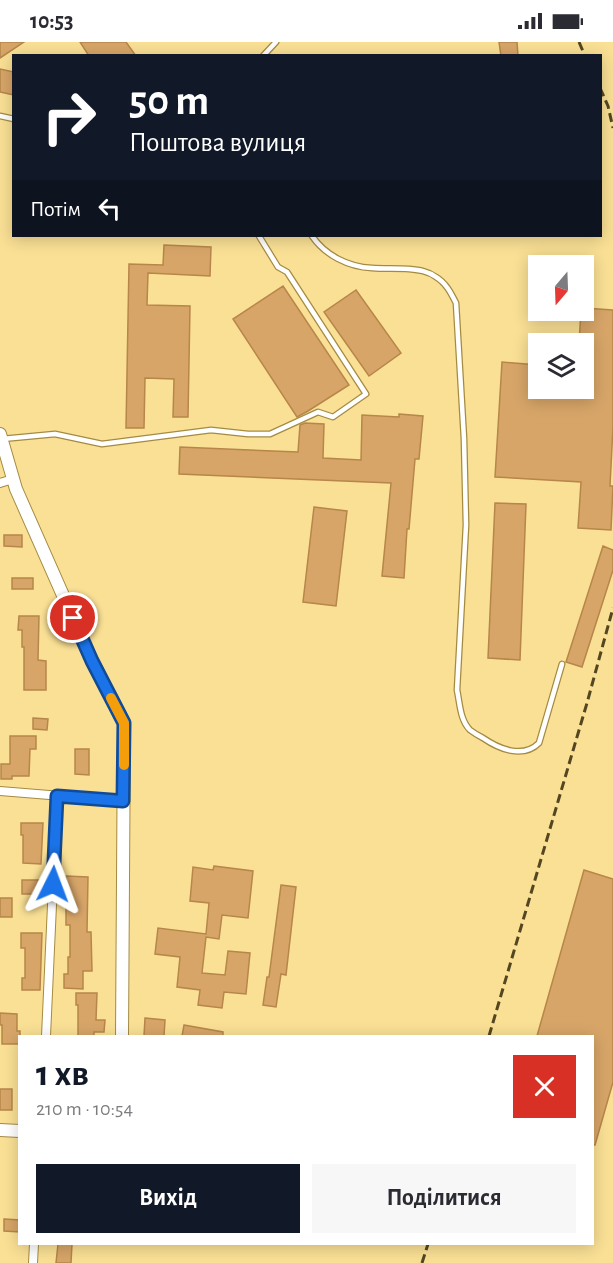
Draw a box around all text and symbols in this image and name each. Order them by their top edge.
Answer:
text: 10:53 [30,10,73,32]
icon: right [30,78,108,156]
text: 50 m [129,80,209,122]
text: Поштова вулиця [129,129,306,156]
icon: left [93,192,126,225]
text: Потім [30,198,81,220]
north arrow [528,255,594,321]
map controls [528,255,594,399]
button: layers [528,333,594,399]
pin [47,592,98,643]
icon: arrive [56,601,89,634]
position arrow [21,852,85,916]
button: close [513,1055,576,1118]
text: 1 хв [36,1056,89,1092]
text: 210 m · 10:54 [36,1099,133,1119]
button: Вихід [36,1164,300,1233]
button: Поділитися [312,1164,576,1233]

